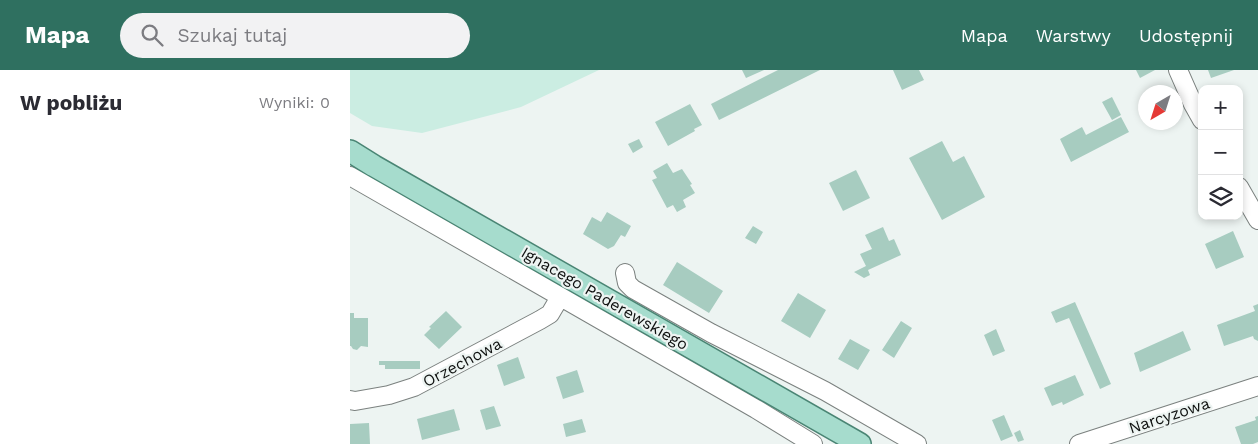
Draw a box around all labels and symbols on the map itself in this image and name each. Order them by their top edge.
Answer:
north arrow [1138,85,1183,130]
street label: Ignacego Paderewskiego [518,243,692,354]
street label: Orzechowa [420,334,505,391]
street label: Narcyzowa [1126,393,1212,437]

